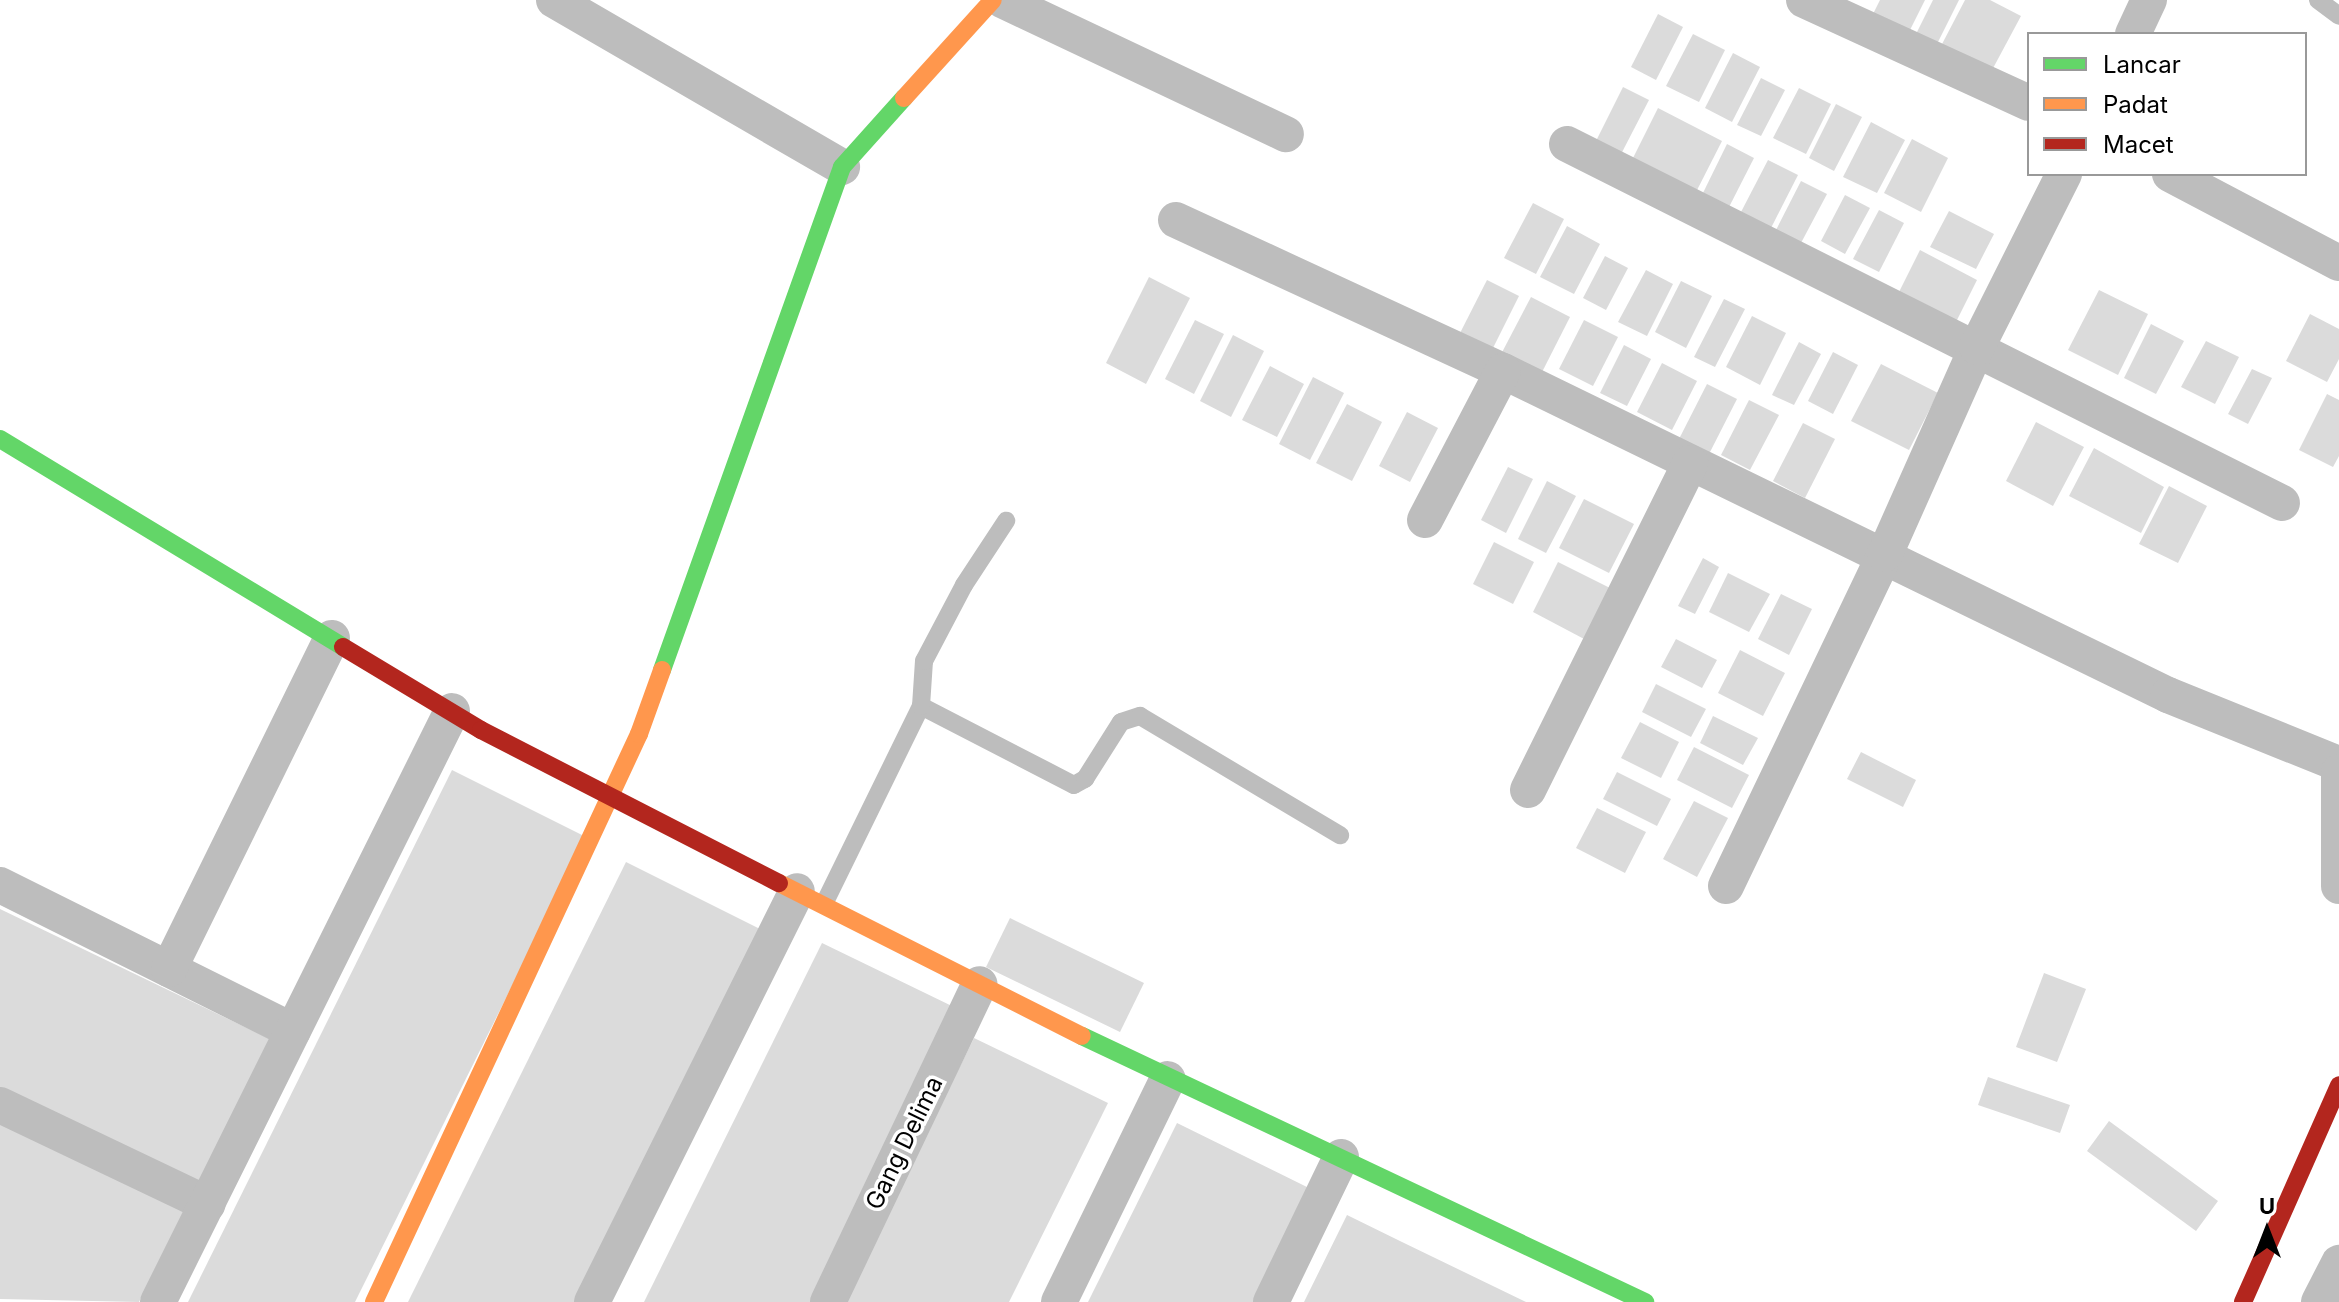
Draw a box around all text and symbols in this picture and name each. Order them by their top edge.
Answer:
legend [2027,32,2307,176]
text: Lancar [2103,50,2181,79]
text: Padat [2103,90,2168,119]
text: Macet [2103,130,2174,159]
street label: Gang Delima [859,1072,949,1214]
north arrow [2227,1190,2307,1270]
text: U [2259,1193,2275,1219]

